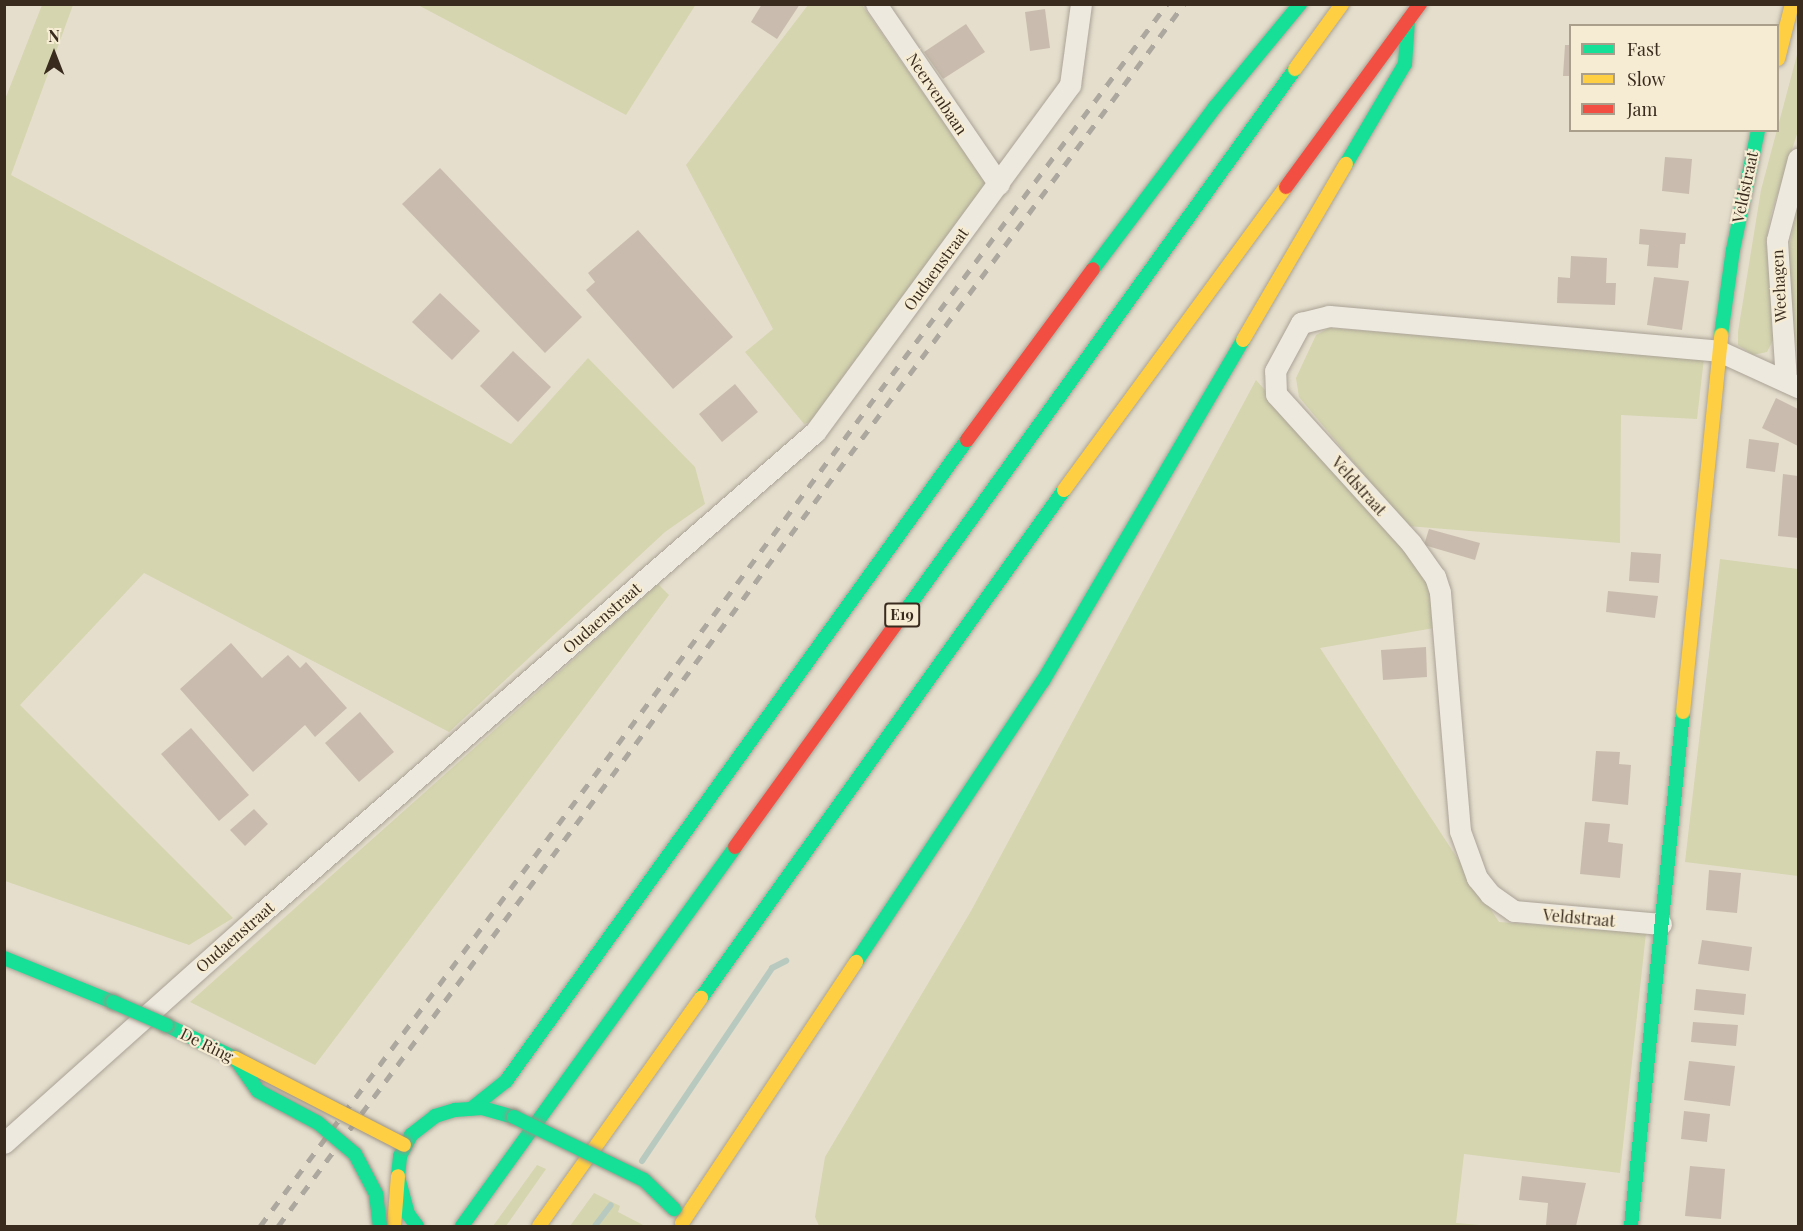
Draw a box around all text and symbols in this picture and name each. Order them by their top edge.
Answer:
north arrow [24,24,84,84]
legend [1569,24,1779,132]
text: N [48,25,60,46]
text: Fast [1627,37,1660,61]
street label: Neervenbaan [903,50,971,138]
text: Slow [1627,67,1665,91]
text: Jam [1627,97,1657,121]
street label: Veldstraat [1728,150,1762,224]
street label: Oudaenstraat [900,224,972,314]
street label: Weehagen [1768,249,1790,323]
street label: Veldstraat [1328,453,1390,519]
street label: Oudaenstraat [559,579,645,657]
road number: E19 [884,603,920,627]
street label: Oudaenstraat [192,898,278,976]
street label: Veldstraat [1542,905,1616,931]
street label: De Ring [177,1024,237,1066]

